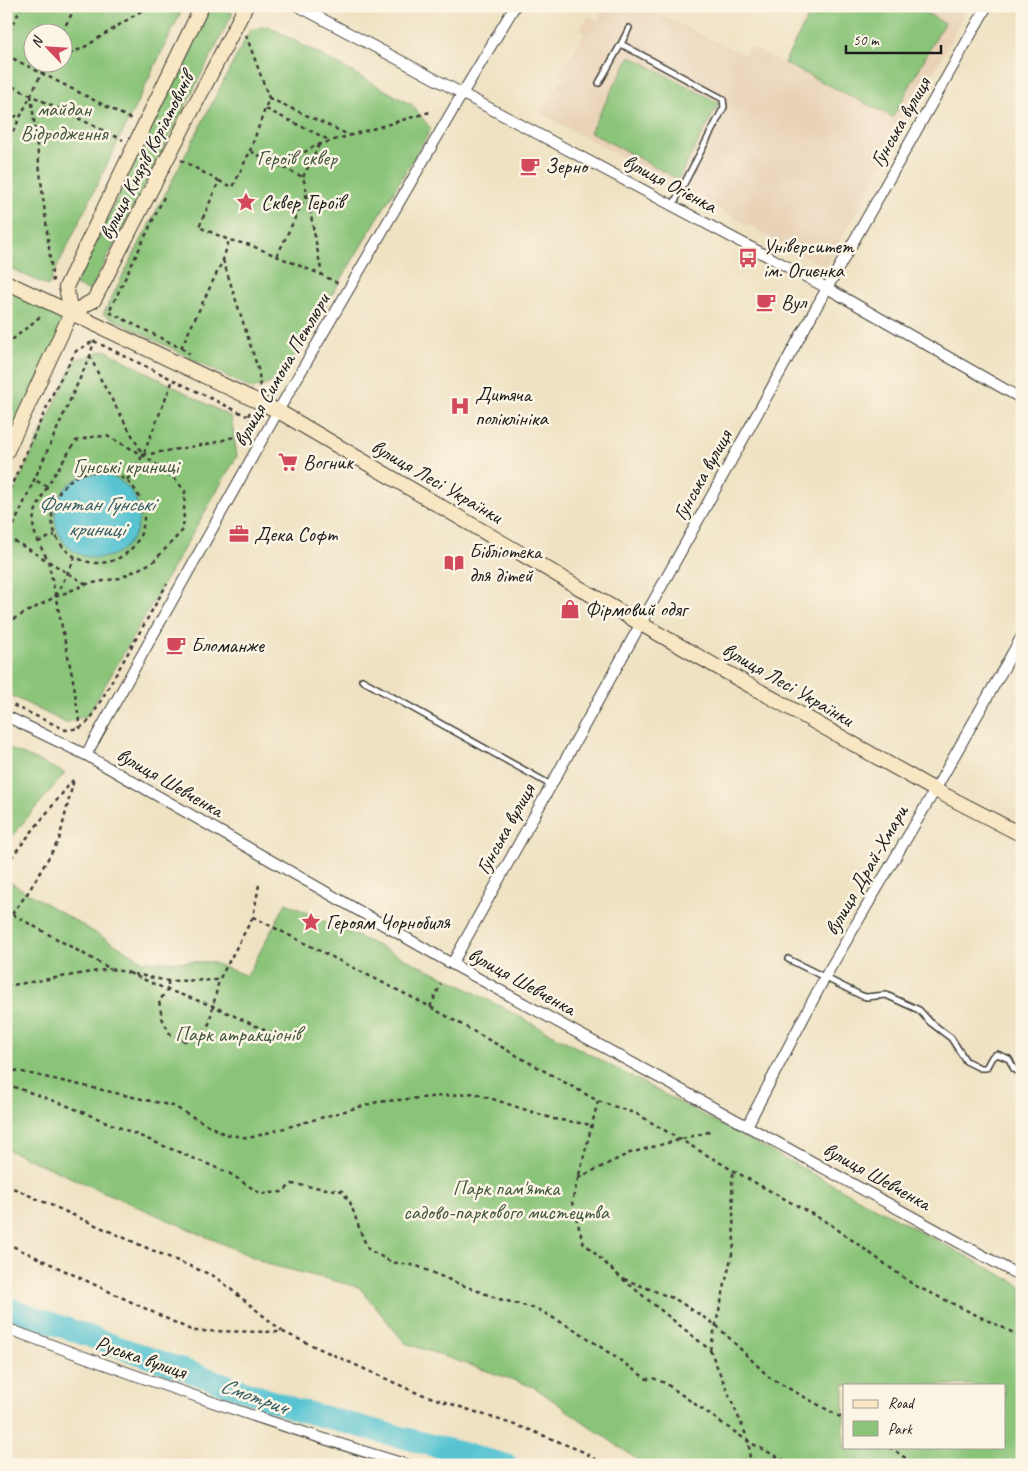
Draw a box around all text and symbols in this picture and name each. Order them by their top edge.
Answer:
north arrow [22,22,72,72]
scale bar [846,22,940,54]
text: 50 m [853,31,880,50]
text: N [27,33,47,50]
street label: вулиця Князів Коріатовичів [93,64,201,244]
street label: Гунська вулиця [864,71,937,171]
park label: майдан Відродження [21,96,109,146]
park label: Героїв сквер [257,145,338,171]
street label: вулиця Огієнка [619,148,723,219]
place label: Зерно [545,153,590,179]
cafe icon: Зерно [519,155,541,177]
place label: Сквер Героїв [261,189,348,215]
place icon: Сквер Героїв [235,191,257,213]
place label: Університет ім. Огиєнка [763,233,855,283]
bus stop icon: Університет ім. Огиєнка [737,247,759,269]
street label: вулиця Симона Петлюри [227,287,337,451]
place label: Вул [781,289,808,315]
cafe icon: Вул [755,291,777,313]
place label: Дитяча поліклініка [475,381,550,431]
hospital icon: Дитяча поліклініка [449,395,471,417]
street label: Гунська вулиця [667,424,738,525]
street label: вулиця Лесі Українки [367,433,508,530]
place label: Вогник [303,449,354,475]
supermarket icon: Вогник [277,451,299,473]
park label: Гунські криниці [73,453,182,479]
water label: Фонтан Гунські криниці [38,490,160,543]
place label: Дека Софт [254,521,339,547]
office icon: Дека Софт [228,523,250,545]
place label: Бібліотека для дітей [469,538,544,588]
library icon: Бібліотека для дітей [443,552,465,574]
place label: Фірмовий одяг [585,596,690,622]
shop icon: Фірмовий одяг [559,598,581,620]
place label: Бломанже [191,632,265,658]
cafe icon: Бломанже [165,634,187,656]
street label: вулиця Лесі Українки [718,636,859,733]
street label: вулиця Шевченка [112,741,230,824]
street label: Гунська вулиця [470,778,541,879]
street label: вулиця Драй-Хмари [818,799,915,940]
place label: Героям Чорнобиля [326,909,451,935]
place icon: Героям Чорнобиля [300,911,322,933]
street label: вулиця Шевченка [464,941,582,1022]
park label: Парк атракціонів [175,1021,305,1047]
street label: вулиця Шевченка [819,1136,937,1217]
park label: Парк пам'ятка садово-паркового мистецтва [403,1175,611,1225]
street label: Руська вулиця [92,1329,191,1385]
water label: Смотрич [217,1371,294,1422]
legend [843,1384,1006,1448]
text: Road [888,1394,915,1413]
text: Park [888,1420,913,1439]

